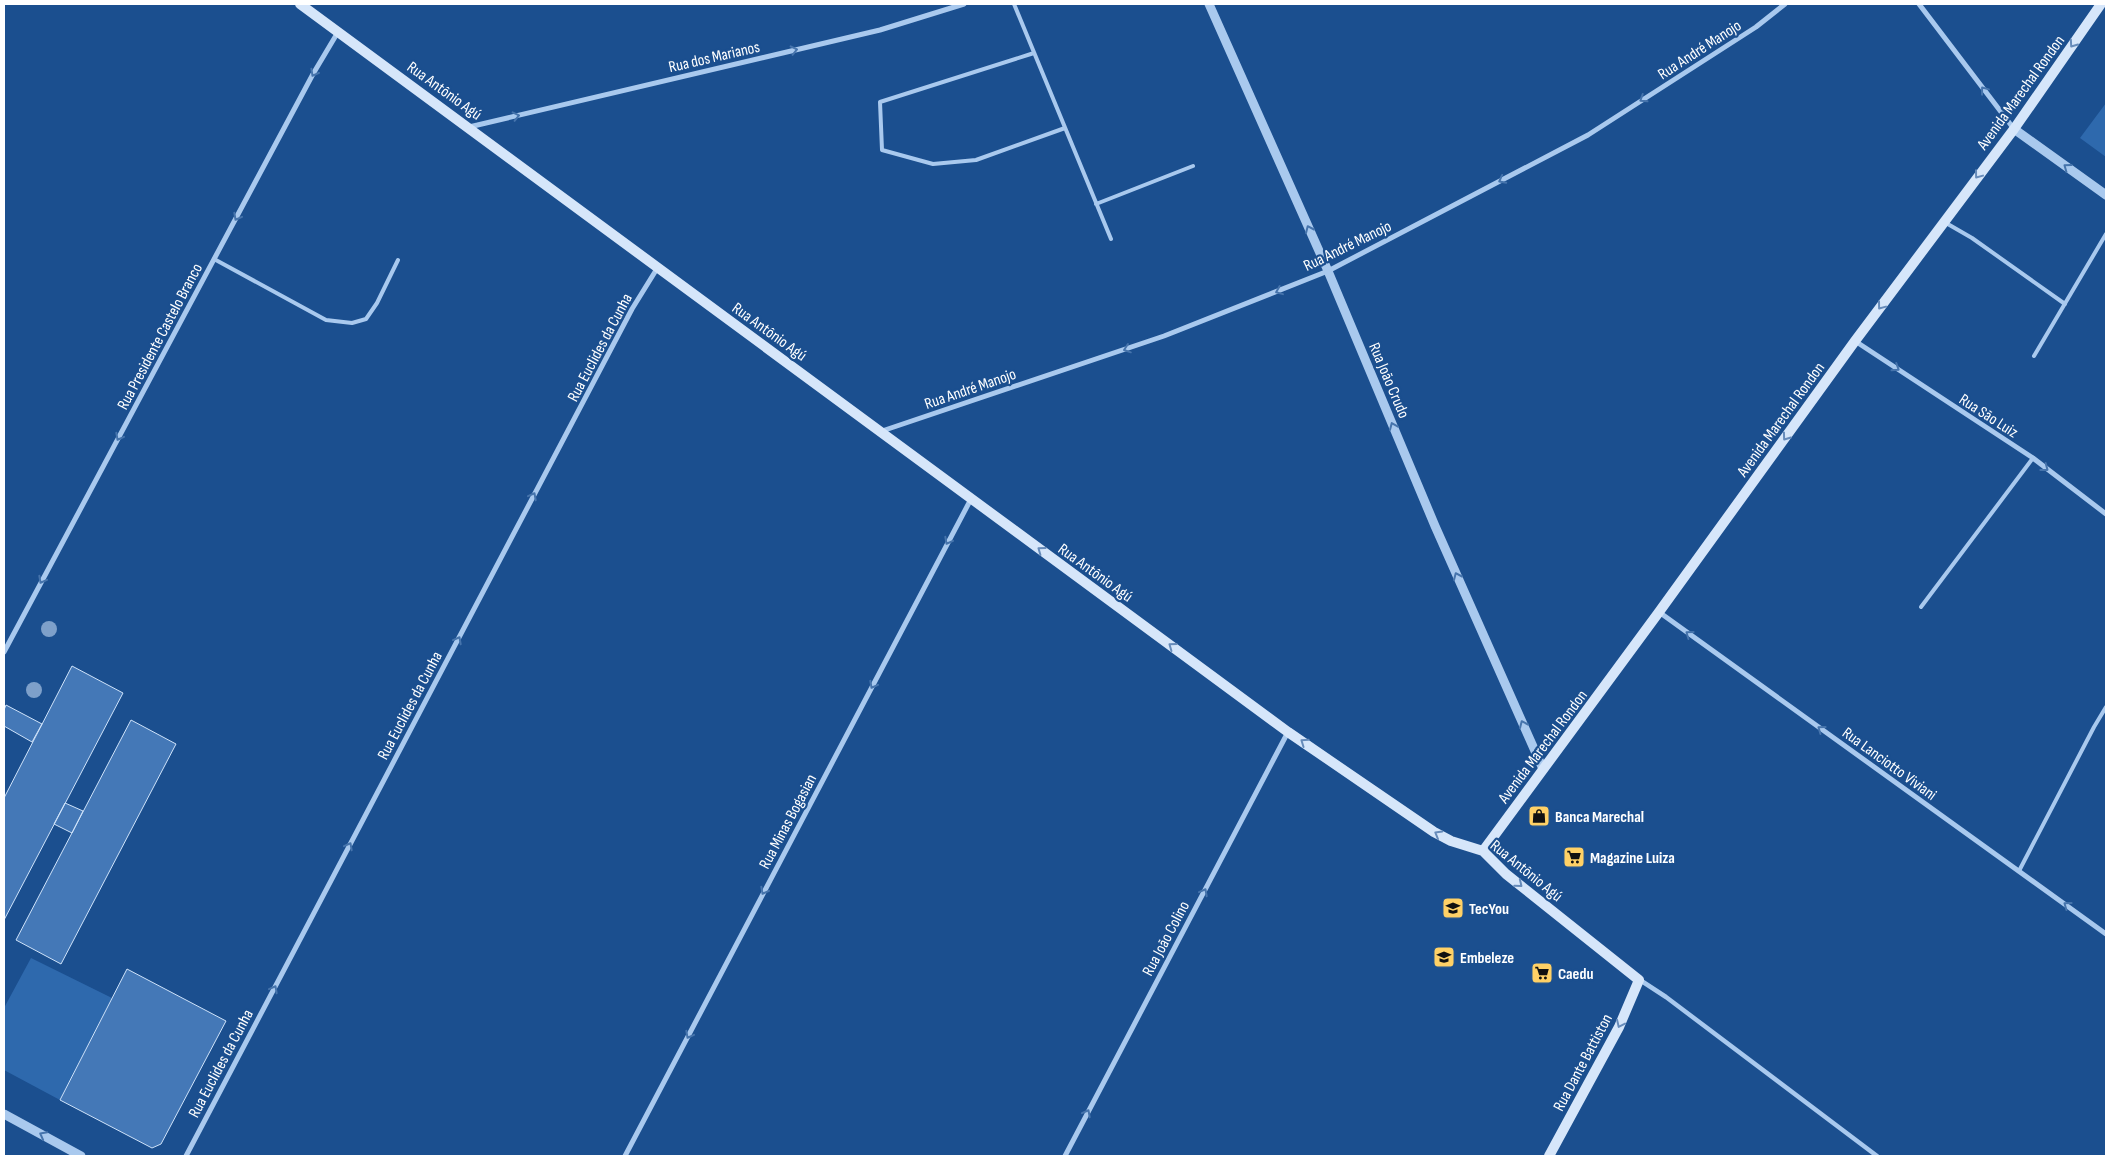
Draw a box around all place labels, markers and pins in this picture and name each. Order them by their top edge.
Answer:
shop icon: Banca Marechal [1527,804,1551,828]
place label: Banca Marechal [1555,808,1644,827]
supermarket icon: Magazine Luiza [1562,845,1586,869]
place label: Magazine Luiza [1590,849,1675,868]
school or university icon: TecYou [1441,896,1465,920]
place label: TecYou [1469,900,1509,919]
school or university icon: Embeleze [1432,945,1456,969]
place label: Embeleze [1460,949,1514,968]
supermarket icon: Caedu [1530,961,1554,985]
place label: Caedu [1558,965,1593,984]

